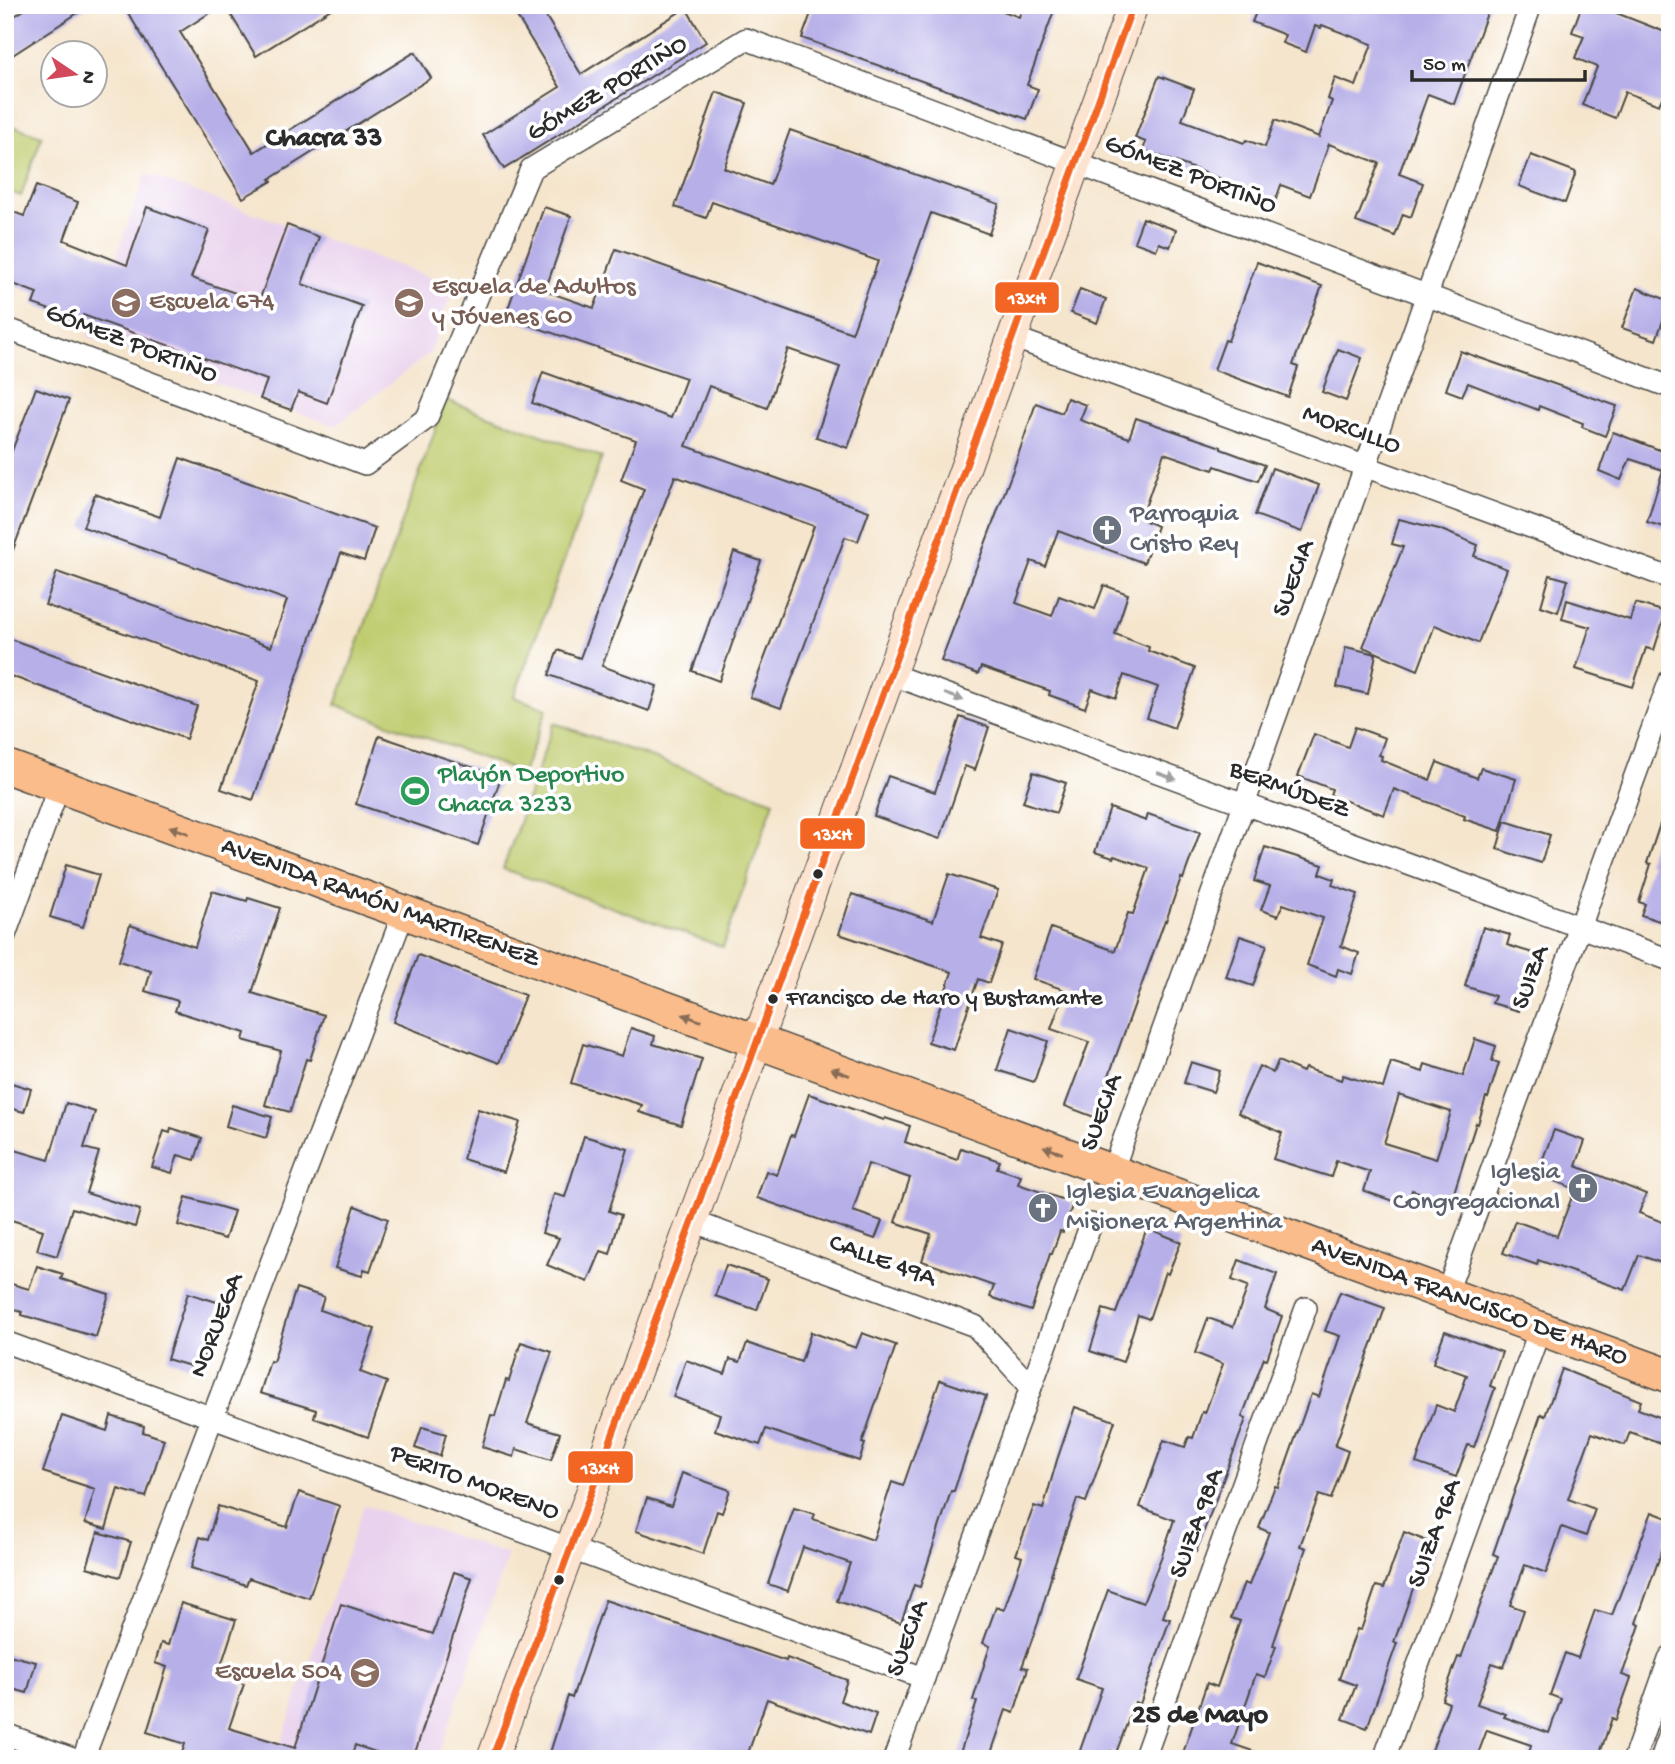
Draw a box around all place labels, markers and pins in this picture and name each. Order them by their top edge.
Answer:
place label: Escuela de Adultos y Jóvenes 60 [432,273,637,334]
school or university icon: Escuela 674 [109,286,143,320]
school or university icon: Escuela de Adultos y Jóvenes 60 [392,286,426,320]
place label: Escuela 674 [149,288,275,319]
place label: Parroquia Cristo Rey [1129,500,1240,561]
church icon: Parroquia Cristo Rey [1090,513,1124,547]
place label: Playón Deportivo Chacra 3233 [437,761,624,822]
sports icon: Playón Deportivo Chacra 3233 [398,774,432,808]
unlabelled marker [811,867,825,881]
place label: Francisco de Haro y Bustamante [785,985,1103,1014]
marker: Francisco de Haro y Bustamante [766,992,780,1006]
place label: Iglesia Congregacional [1393,1158,1562,1219]
church icon: Iglesia Congregacional [1566,1171,1600,1205]
place label: Iglesia Evangelica Misionera Argentina [1066,1178,1284,1239]
church icon: Iglesia Evangelica Misionera Argentina [1026,1191,1060,1225]
unlabelled marker [552,1573,566,1587]
school or university icon: Escuela 504 [348,1656,382,1690]
place label: Escuela 504 [215,1658,342,1689]

